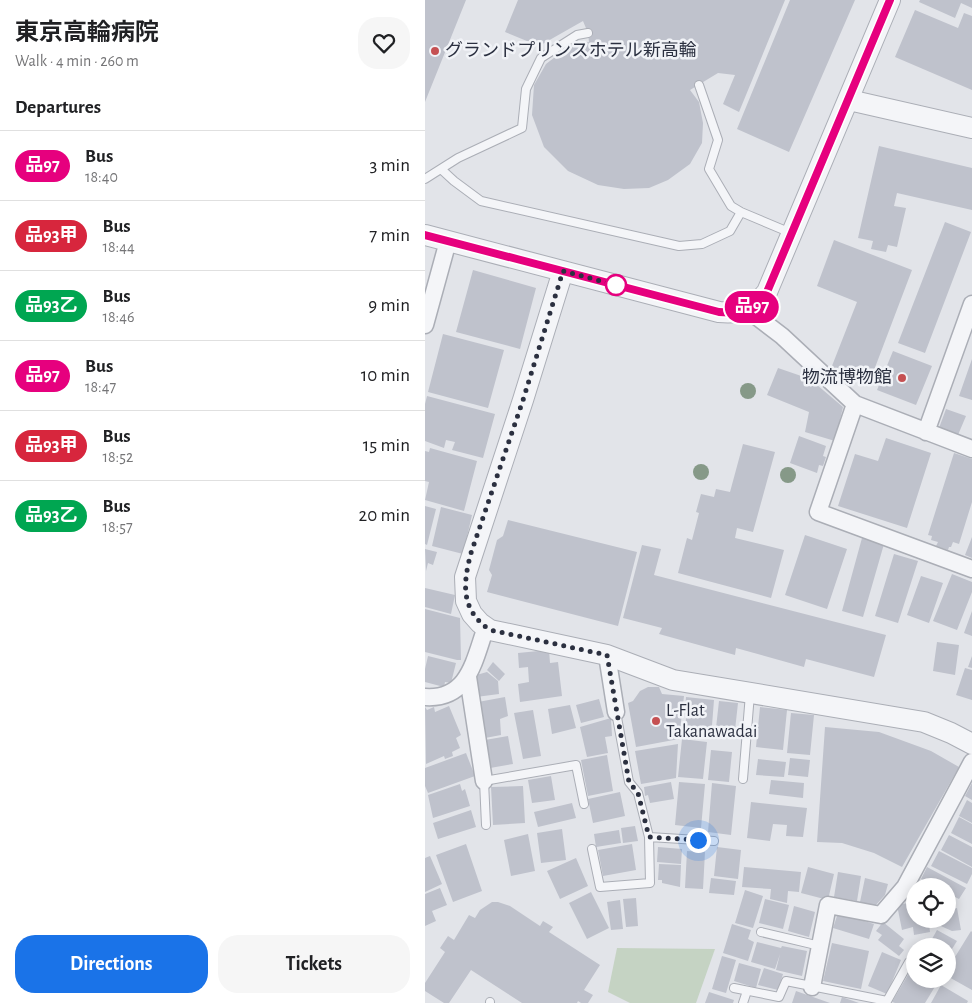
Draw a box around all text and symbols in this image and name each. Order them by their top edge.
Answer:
button: heart [358,17,410,69]
text: 東京高輪病院 [15,21,159,45]
place label: グランドプリンスホテル新高輪 [445,40,697,60]
marker: グランドプリンスホテル新高輪 [429,45,441,57]
text: Walk · 4 min · 260 m [15,53,139,69]
text: Departures [15,98,101,117]
text: Bus [85,147,113,166]
text: 3 min [369,156,410,175]
text: 品97 [25,157,60,175]
text: 18:40 [85,169,118,185]
text: Bus [102,217,131,236]
text: 7 min [369,226,410,245]
text: 品93甲 [25,227,77,245]
text: 18:44 [102,239,135,255]
unlabelled marker [605,274,627,296]
text: Bus [102,287,131,306]
line badge: 品97 [723,291,781,323]
text: 9 min [368,296,410,315]
text: 品93乙 [25,297,77,315]
text: 品97 [735,298,769,316]
text: 18:46 [102,309,134,325]
text: Bus [85,357,113,376]
text: 10 min [361,366,410,385]
text: 品97 [25,367,60,385]
place label: 物流博物館 [802,367,892,387]
marker: 物流博物館 [896,372,908,384]
text: 18:47 [85,379,116,395]
text: Bus [102,427,131,446]
text: 15 min [363,436,410,455]
text: 品93甲 [25,437,77,455]
text: 18:52 [102,449,133,465]
text: Bus [102,497,131,516]
text: 20 min [359,506,410,525]
text: 品93乙 [25,507,77,525]
text: 18:57 [102,519,133,535]
place label: L-Flat Takanawadai [666,702,757,741]
marker: L-Flat Takanawadai [650,715,662,727]
your location [686,828,711,853]
map controls [906,878,956,988]
button: locate [906,878,956,928]
button: Directions [15,935,208,993]
button: Tickets [218,935,410,993]
button: layers [906,938,956,988]

